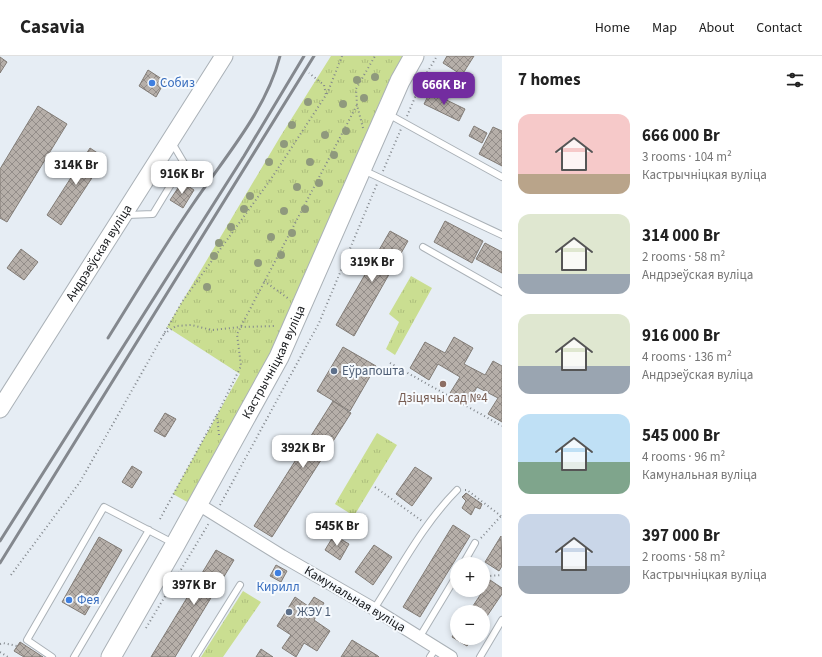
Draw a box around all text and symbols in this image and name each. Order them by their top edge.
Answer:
text: Casavia [20,14,85,41]
text: Home [595,18,630,38]
text: Map [652,18,677,38]
text: About [699,18,734,38]
text: Contact [756,18,802,38]
text: 7 homes [518,68,580,92]
icon: filters [784,69,806,91]
pin: 666K Br [407,72,481,106]
place label: Собиз [160,74,195,92]
text: 666K Br [422,76,466,94]
marker: Собиз [147,78,157,88]
text: 666 000 Br [642,124,720,148]
icon: home [550,130,598,178]
text: 3 rooms · 104 m² [642,148,732,166]
pin: 314K Br [39,152,113,186]
text: 314K Br [54,156,98,174]
pin: 916K Br [145,161,219,195]
text: 916K Br [160,165,204,183]
text: Кастрычніцкая вуліца [642,166,767,184]
street label: Андрэеўская вуліца [62,201,137,305]
text: 314 000 Br [642,224,720,248]
icon: home [550,230,598,278]
text: 2 rooms · 58 m² [642,248,725,266]
pin: 319K Br [335,249,409,283]
text: 319K Br [350,253,394,271]
text: Андрэеўская вуліца [642,266,753,284]
street label: Кастрычніцкая вуліца [238,302,310,422]
text: 916 000 Br [642,324,720,348]
icon: home [550,330,598,378]
text: 4 rooms · 136 m² [642,348,732,366]
place label: Еўрапошта [342,362,405,380]
marker: Еўрапошта [329,366,339,376]
text: Андрэеўская вуліца [642,366,753,384]
marker: Дзіцячы сад №4 [438,379,448,389]
place label: Дзіцячы сад №4 [398,389,488,407]
text: 545 000 Br [642,424,720,448]
icon: home [550,430,598,478]
pin: 392K Br [266,435,340,469]
text: 392K Br [281,439,325,457]
text: 4 rooms · 96 m² [642,448,725,466]
text: Камунальная вуліца [642,466,757,484]
pin: 545K Br [300,513,374,547]
text: 545K Br [315,517,359,535]
text: 397 000 Br [642,524,720,548]
icon: home [550,530,598,578]
text: 2 rooms · 58 m² [642,548,725,566]
map controls [450,557,490,645]
button: + [450,557,490,597]
street label: Камунальная вуліца [301,562,409,636]
text: Кастрычніцкая вуліца [642,566,767,584]
marker: Кирилл [273,568,283,578]
pin: 397K Br [157,572,231,606]
text: 397K Br [172,576,216,594]
place label: Кирилл [256,578,300,596]
place label: Фея [77,591,100,609]
marker: Фея [64,595,74,605]
place label: ЖЭУ 1 [297,603,331,621]
button: − [450,605,490,645]
marker: ЖЭУ 1 [284,607,294,617]

